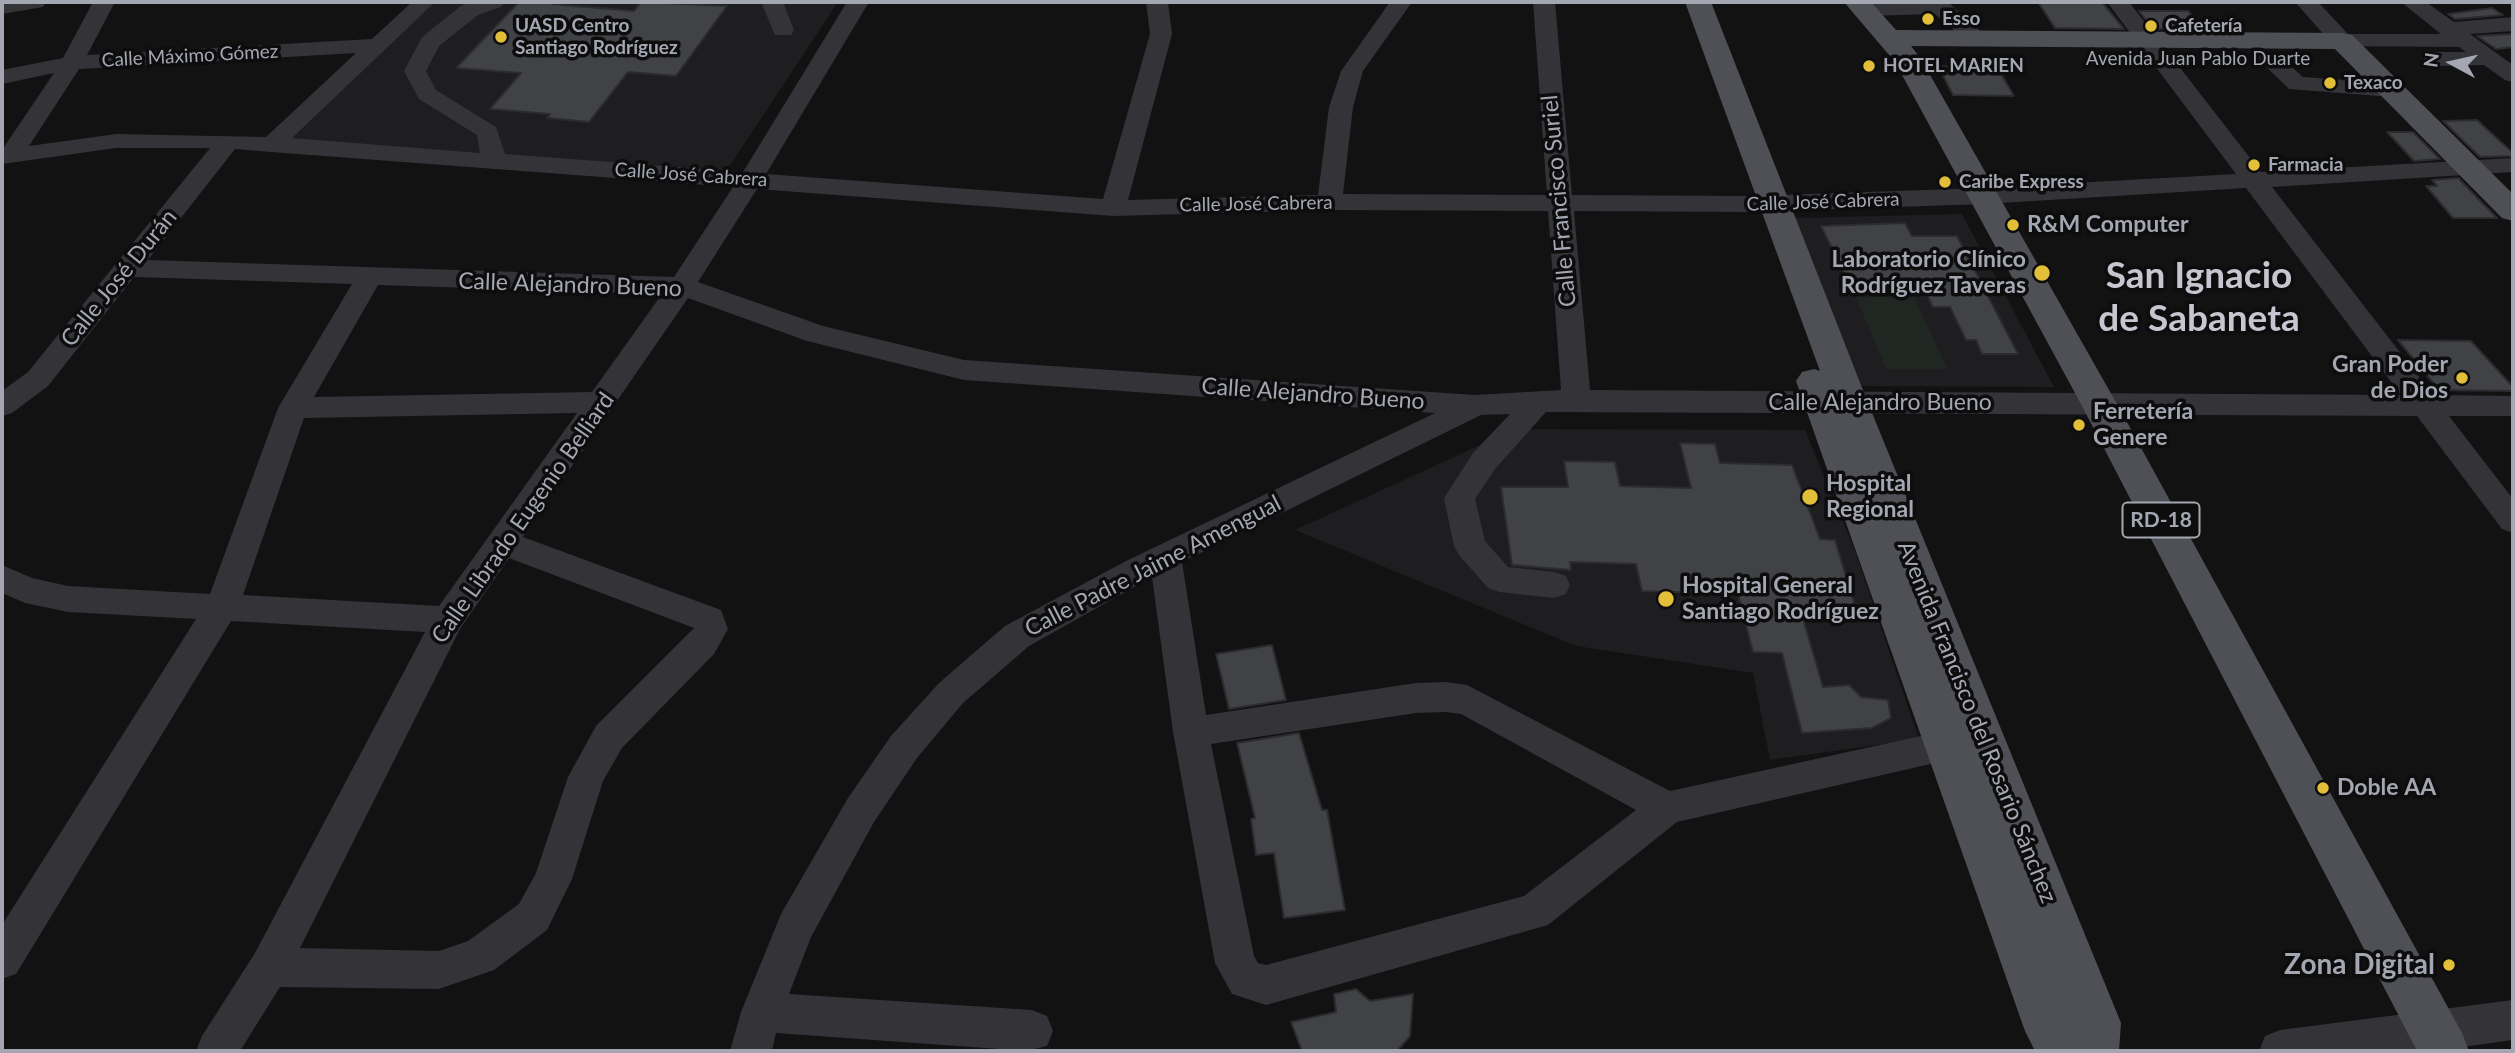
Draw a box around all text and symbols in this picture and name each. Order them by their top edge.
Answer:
place label: Esso [1942,8,1980,30]
marker: Esso [1920,11,1936,27]
place label: UASD Centro Santiago Rodríguez [515,15,678,59]
place label: Cafetería [2165,15,2242,37]
marker: Cafetería [2143,18,2159,34]
north arrow [2417,28,2487,98]
marker: UASD Centro Santiago Rodríguez [493,29,509,45]
street label: Calle Máximo Gómez [101,40,279,72]
street label: Avenida Juan Pablo Duarte [2086,48,2310,70]
text: N [2418,51,2443,69]
place label: HOTEL MARIEN [1883,55,2024,77]
marker: HOTEL MARIEN [1861,58,1877,74]
place label: Texaco [2344,72,2403,94]
marker: Texaco [2322,75,2338,91]
street label: Calle Francisco Suriel [1536,94,1582,308]
place label: Farmacia [2268,154,2343,176]
marker: Farmacia [2246,157,2262,173]
street label: Calle José Cabrera [614,158,768,192]
place label: Caribe Express [1959,171,2084,193]
marker: Caribe Express [1937,174,1953,190]
street label: Calle José Cabrera [1746,188,1900,216]
street label: Calle José Cabrera [1179,191,1333,217]
street label: Calle José Durán [55,204,183,352]
place label: R&M Computer [2027,211,2189,239]
marker: R&M Computer [2005,217,2021,233]
place label: Laboratorio Clínico Rodríguez Taveras [1832,246,2026,300]
district label: San Ignacio de Sabaneta [2098,254,2300,341]
marker: Laboratorio Clínico Rodríguez Taveras [2032,263,2052,283]
street label: Calle Alejandro Bueno [458,267,682,303]
place label: Gran Poder de Dios [2332,351,2448,405]
marker: Gran Poder de Dios [2454,370,2470,386]
street label: Calle Alejandro Bueno [1200,372,1426,416]
street label: Calle Librado Eugenio Belliard [426,387,620,649]
street label: Calle Alejandro Bueno [1768,389,1992,417]
place label: Ferretería Genere [2093,398,2193,452]
marker: Ferretería Genere [2071,417,2087,433]
place label: Hospital Regional [1826,470,1914,524]
marker: Hospital Regional [1800,487,1820,507]
street label: Calle Padre Jaime Amengual [1020,489,1286,643]
road number: RD-18 [2122,503,2200,538]
street label: Avenida Francisco del Rosario Sánchez [1892,537,2062,907]
place label: Hospital General Santiago Rodríguez [1682,572,1879,626]
marker: Hospital General Santiago Rodríguez [1656,589,1676,609]
place label: Doble AA [2337,774,2436,802]
marker: Doble AA [2315,780,2331,796]
place label: Zona Digital [2284,948,2435,982]
marker: Zona Digital [2441,957,2457,973]

